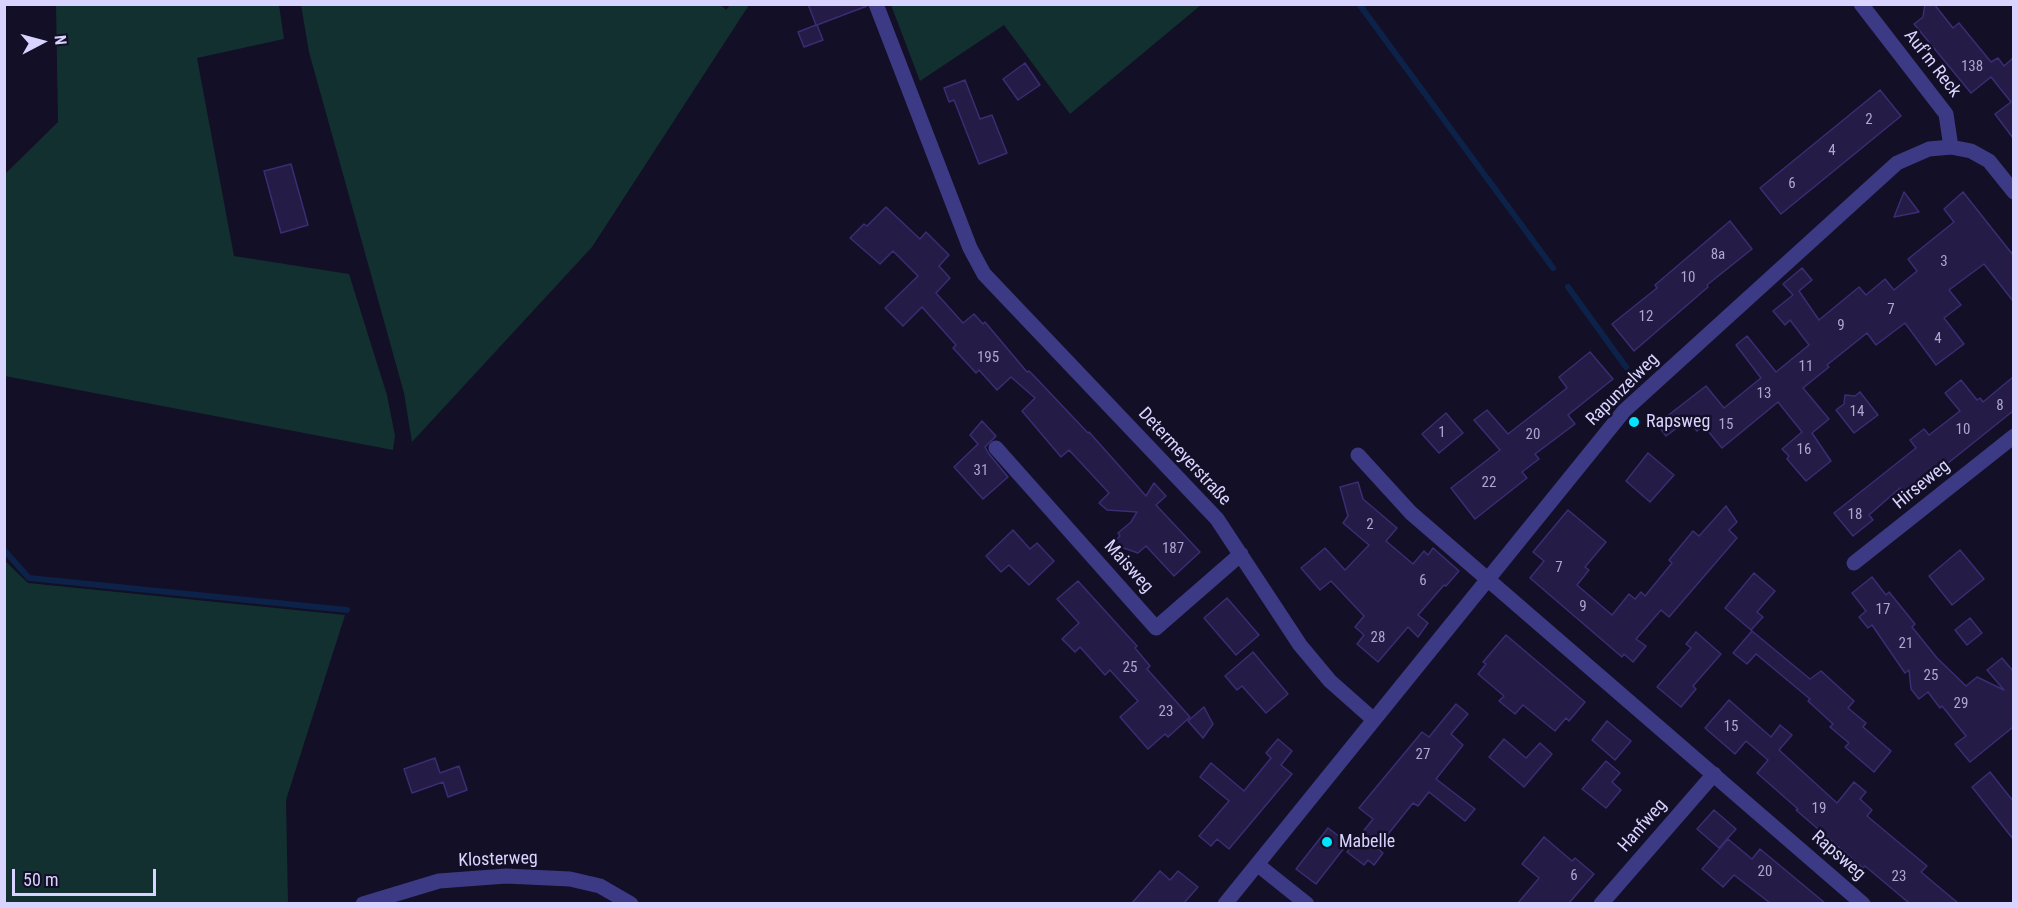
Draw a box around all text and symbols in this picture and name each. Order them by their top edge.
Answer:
north arrow [12,12,72,72]
street label: Auf'm Reck [1899,26,1965,102]
text: N [50,34,70,46]
house number: 138 [1961,58,1983,76]
house number: 2 [1865,111,1873,129]
house number: 4 [1828,142,1836,160]
house number: 6 [1788,175,1796,193]
house number: 8a [1711,246,1725,264]
house number: 3 [1940,253,1948,271]
house number: 10 [1681,269,1695,287]
house number: 7 [1887,301,1895,319]
house number: 12 [1639,308,1653,326]
house number: 9 [1837,317,1845,335]
house number: 4 [1934,330,1942,348]
house number: 195 [977,349,999,367]
street label: Rapunzelweg [1582,349,1664,431]
house number: 11 [1799,358,1813,376]
house number: 13 [1757,385,1771,403]
house number: 8 [1996,397,2004,415]
street label: Determeyerstraße [1133,403,1235,511]
house number: 14 [1850,403,1864,421]
place label: Rapsweg [1646,411,1710,433]
marker: Rapsweg [1627,415,1641,429]
house number: 15 [1719,416,1733,434]
house number: 10 [1956,421,1970,439]
house number: 1 [1438,424,1446,442]
house number: 20 [1526,426,1540,444]
house number: 16 [1797,441,1811,459]
street label: Hirseweg [1889,456,1955,514]
house number: 31 [974,462,988,480]
house number: 22 [1482,474,1496,492]
house number: 18 [1848,506,1862,524]
house number: 2 [1366,516,1374,534]
street label: Maisweg [1099,536,1157,598]
house number: 187 [1162,540,1184,558]
house number: 7 [1555,559,1563,577]
house number: 6 [1419,572,1427,590]
house number: 9 [1579,598,1587,616]
house number: 17 [1876,601,1890,619]
house number: 28 [1371,629,1385,647]
house number: 21 [1899,635,1913,653]
house number: 25 [1123,659,1137,677]
house number: 25 [1924,667,1938,685]
house number: 29 [1954,695,1968,713]
house number: 23 [1159,703,1173,721]
house number: 15 [1724,718,1738,736]
house number: 27 [1416,746,1430,764]
street label: Hanfweg [1614,795,1672,857]
house number: 19 [1812,800,1826,818]
street label: Rapsweg [1807,827,1869,885]
place label: Mabelle [1339,831,1395,853]
marker: Mabelle [1320,835,1334,849]
street label: Klosterweg [458,848,538,872]
scale bar [15,857,159,895]
house number: 20 [1758,863,1772,881]
house number: 6 [1570,867,1578,885]
house number: 23 [1892,868,1906,886]
text: 50 m [23,869,58,890]

